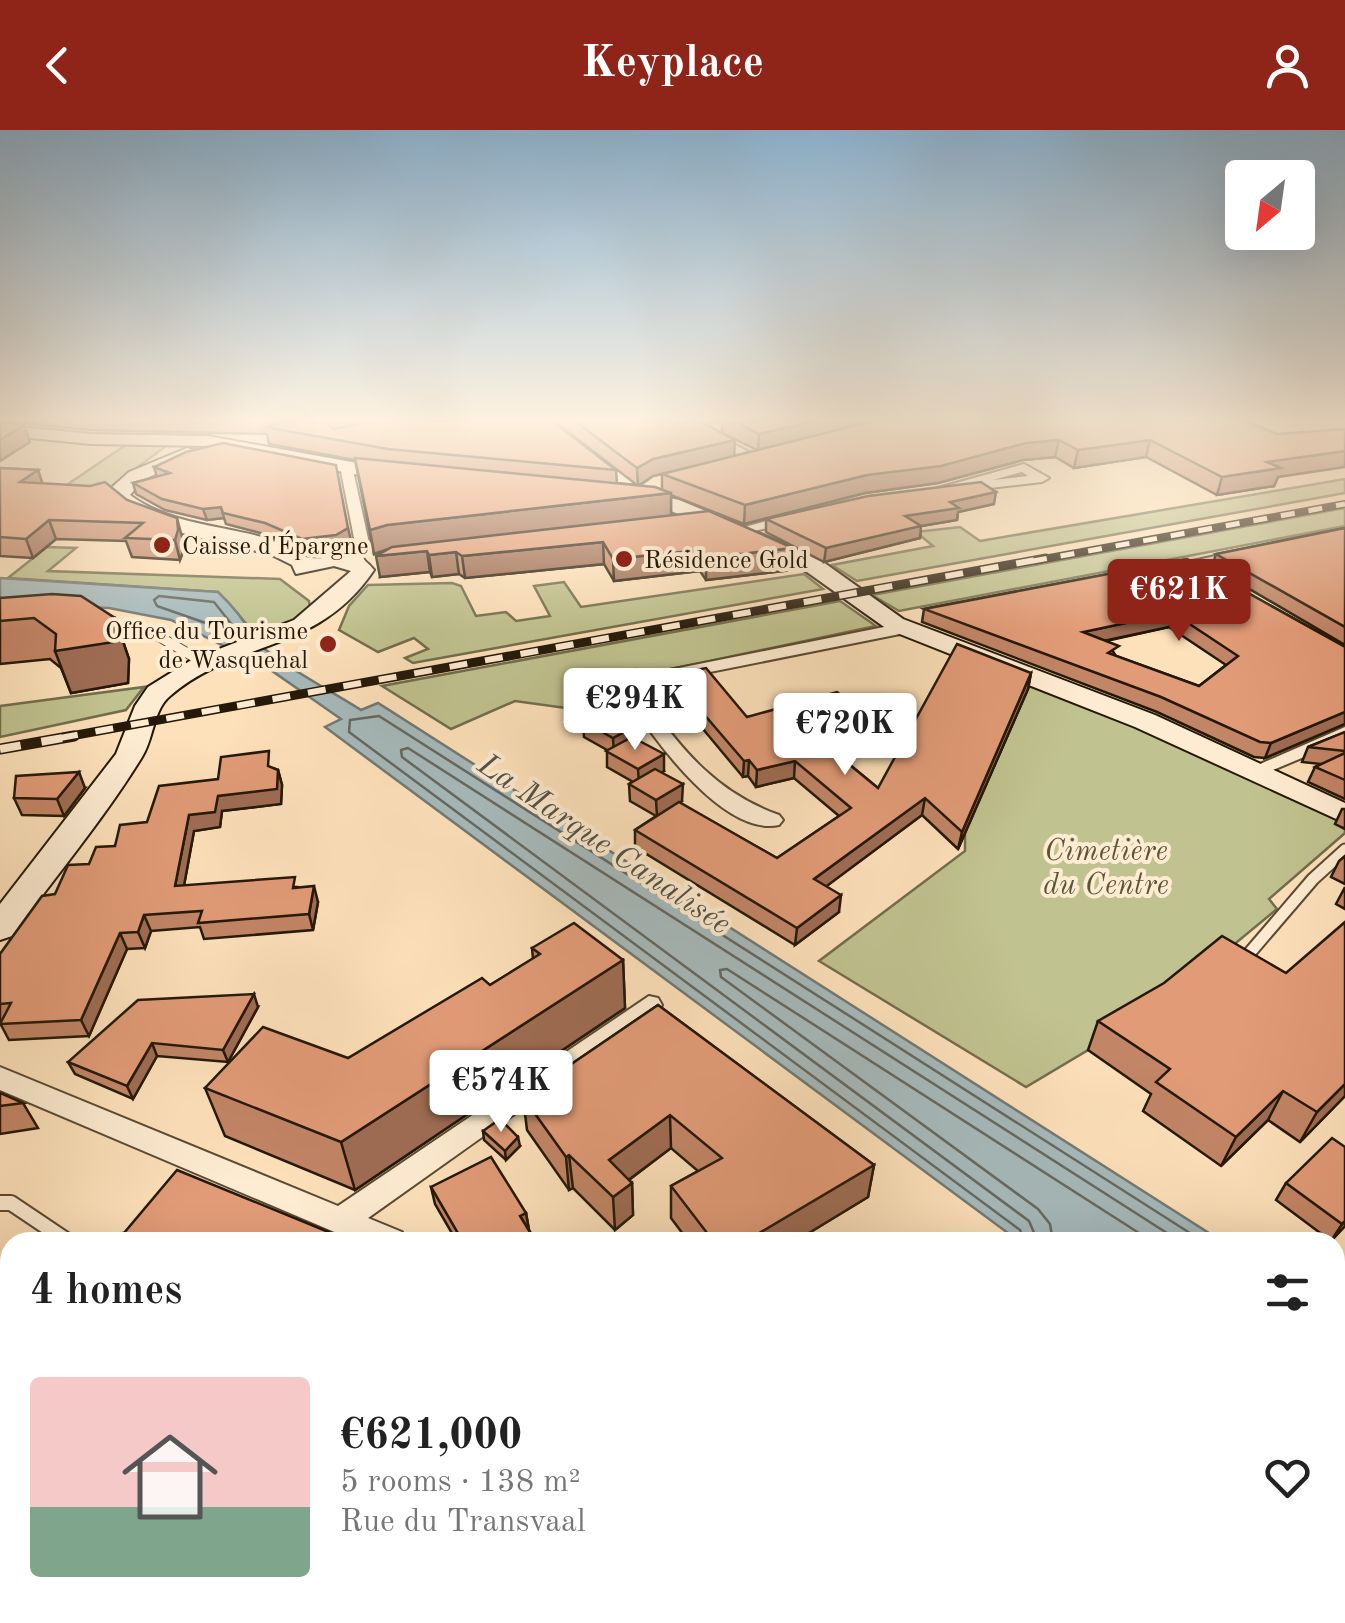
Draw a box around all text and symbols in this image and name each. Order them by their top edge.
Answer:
icon: back [30,38,85,93]
icon: person [1260,38,1315,93]
text: Keyplace [581,42,764,87]
north arrow [1225,160,1315,250]
map controls [1225,160,1315,250]
place label: Caisse d'Épargne [182,530,368,560]
marker: Caisse d'Épargne [151,534,173,556]
marker: Résidence Gold [613,548,635,570]
place label: Résidence Gold [644,549,809,574]
pin: €621K [1109,559,1249,644]
text: €621K [1130,575,1228,607]
place label: Office du Tourisme de Wasquehal [105,620,308,674]
marker: Office du Tourisme de Wasquehal [317,633,339,655]
pin: €294K [565,668,705,753]
text: €294K [586,684,684,716]
pin: €720K [775,693,915,778]
text: €720K [796,709,894,741]
water label: La Marque Canalisée [470,749,735,942]
park label: Cimetière du Centre [1043,837,1169,901]
pin: €574K [431,1050,571,1135]
text: €574K [452,1066,550,1098]
icon: filters [1260,1265,1315,1320]
text: 4 homes [30,1271,182,1313]
text: €621,000 [340,1416,522,1458]
icon: home [110,1417,230,1537]
icon: heart [1260,1450,1315,1505]
text: 5 rooms · 138 m² [340,1467,581,1499]
text: Rue du Transvaal [340,1507,586,1539]

